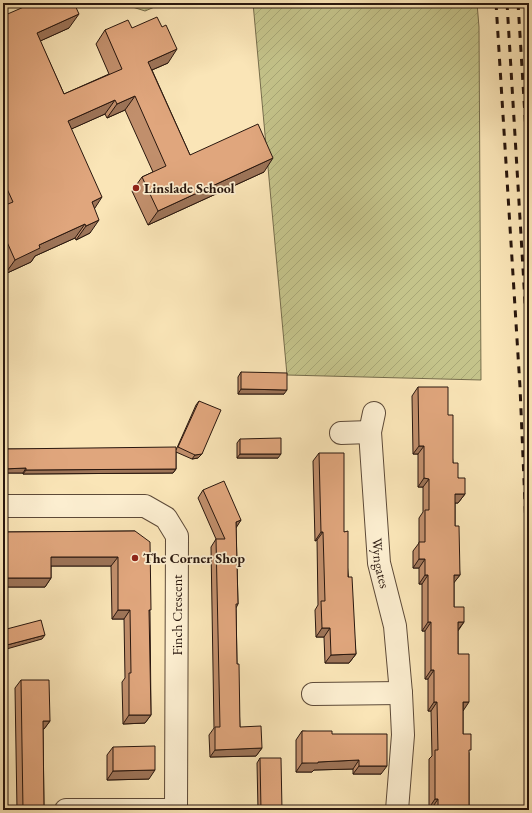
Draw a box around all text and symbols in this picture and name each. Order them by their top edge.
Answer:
place label: Linslade School [144,179,235,197]
marker: Linslade School [131,183,141,193]
street label: Wyngates [368,537,394,591]
place label: The Corner Shop [143,549,245,567]
marker: The Corner Shop [130,553,140,563]
street label: Finch Crescent [168,574,186,655]

